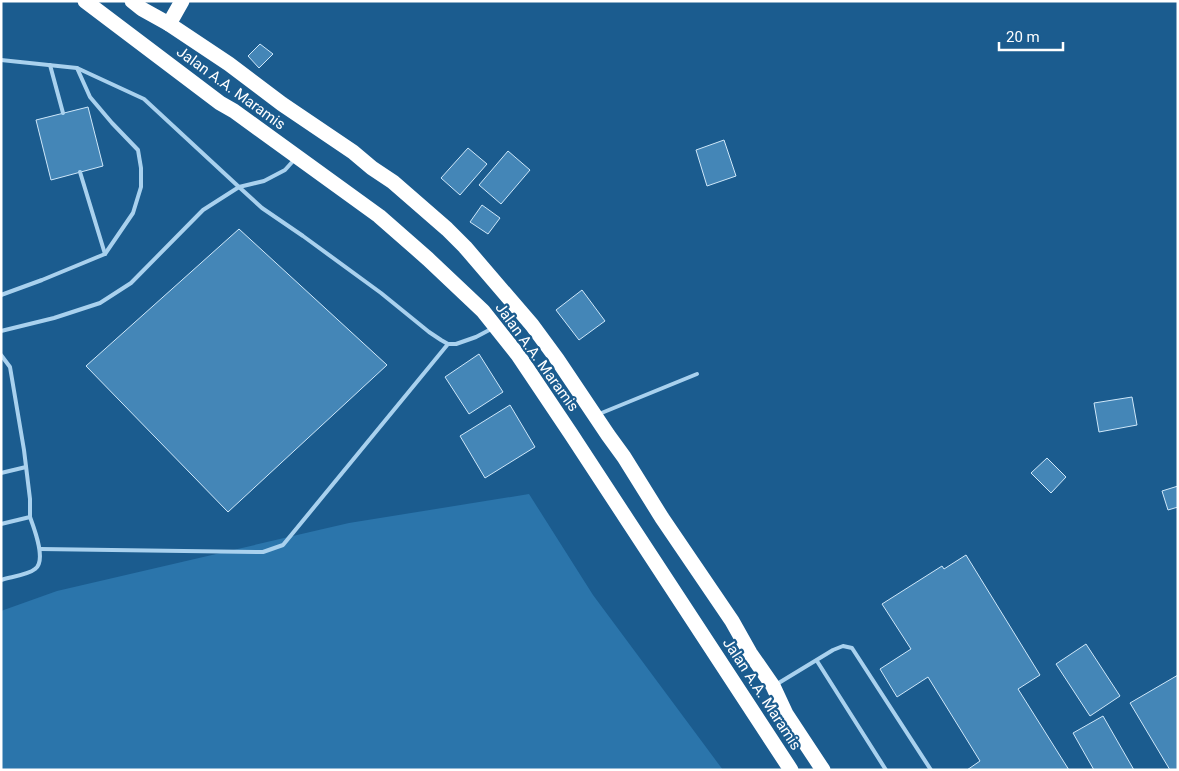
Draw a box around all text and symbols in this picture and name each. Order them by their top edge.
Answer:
scale bar [999,20,1063,52]
text: 20 m [1006,28,1040,46]
street label: Jalan A.A. Maramis [173,42,289,134]
street label: Jalan A.A. Maramis [491,299,583,415]
street label: Jalan A.A. Maramis [719,634,805,754]

